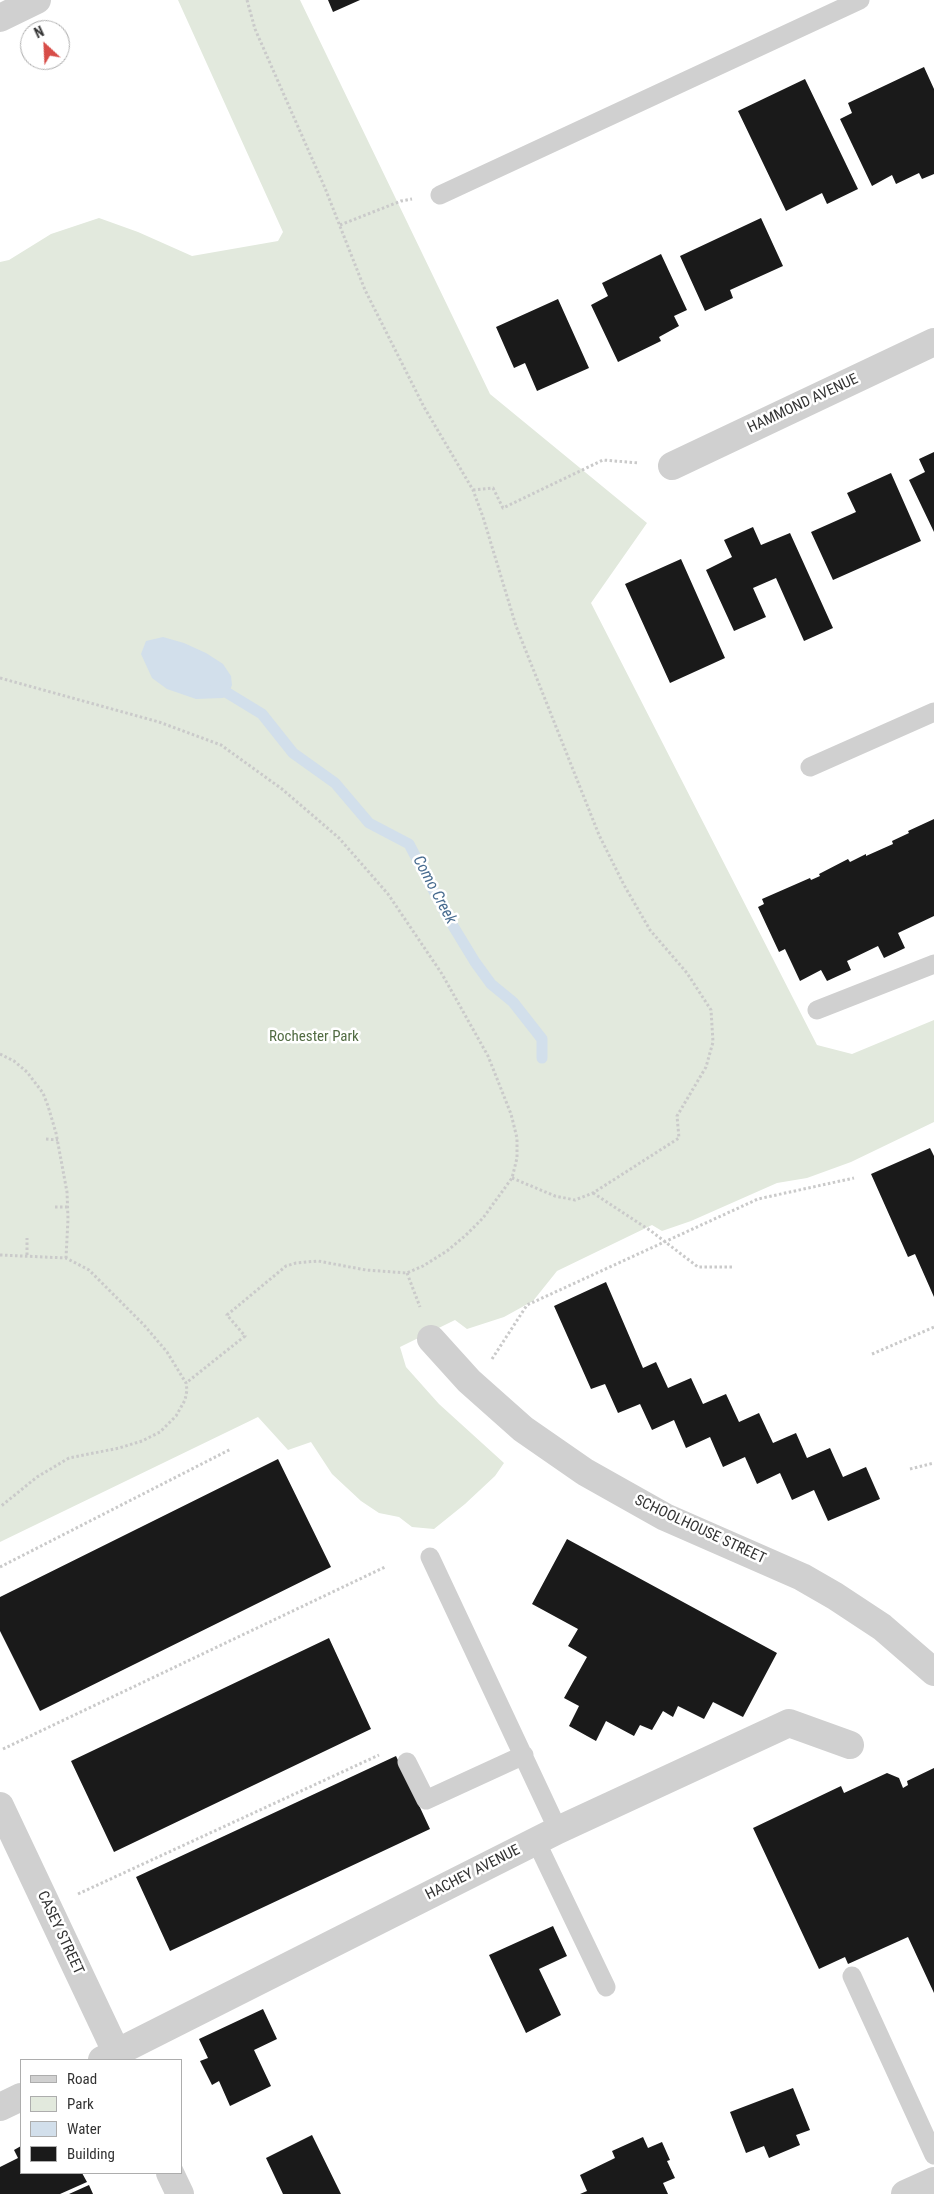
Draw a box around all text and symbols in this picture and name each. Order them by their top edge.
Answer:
north arrow [20,20,70,70]
text: N [32,23,46,41]
street label: HAMMOND AVENUE [745,370,861,438]
water label: Como Creek [408,853,460,927]
park label: Rochester Park [269,1028,359,1046]
street label: SCHOOLHOUSE STREET [632,1492,768,1568]
street label: HACHEY AVENUE [423,1841,523,1905]
street label: CASEY STREET [33,1888,87,1978]
legend [20,2059,182,2174]
text: Road [67,2070,97,2088]
text: Park [67,2095,94,2113]
text: Water [67,2120,101,2138]
text: Building [67,2145,115,2163]

